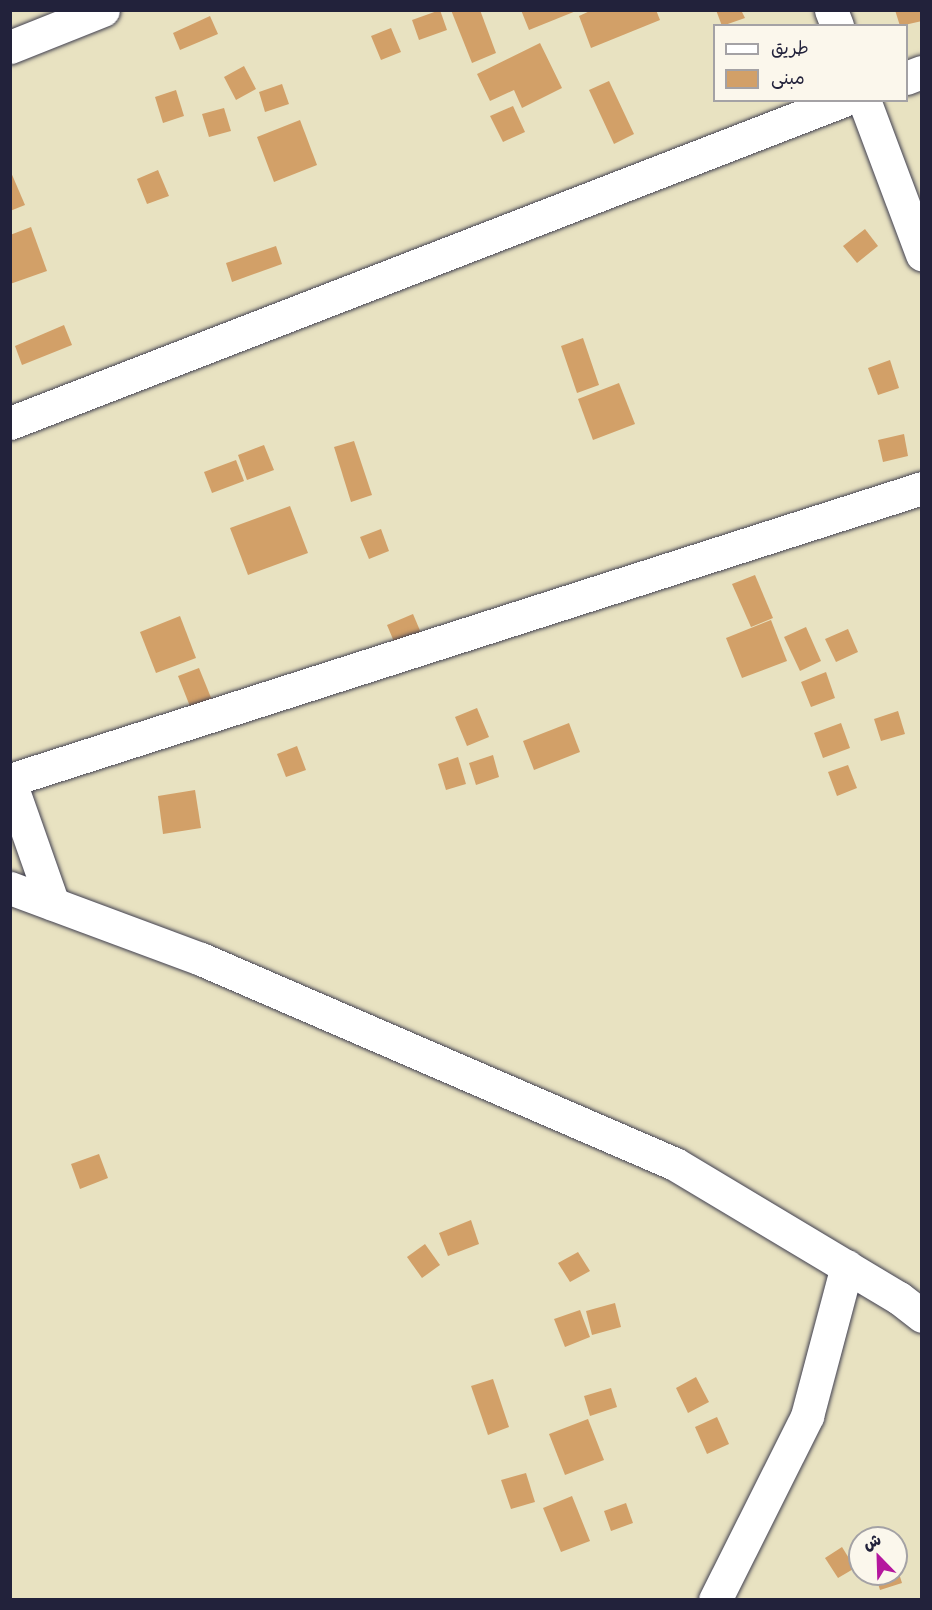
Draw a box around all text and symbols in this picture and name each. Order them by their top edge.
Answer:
legend [713,24,908,102]
text: طريق [771,35,809,59]
text: مبنى [771,65,805,89]
north arrow [848,1526,908,1586]
text: ش [859,1528,884,1554]

